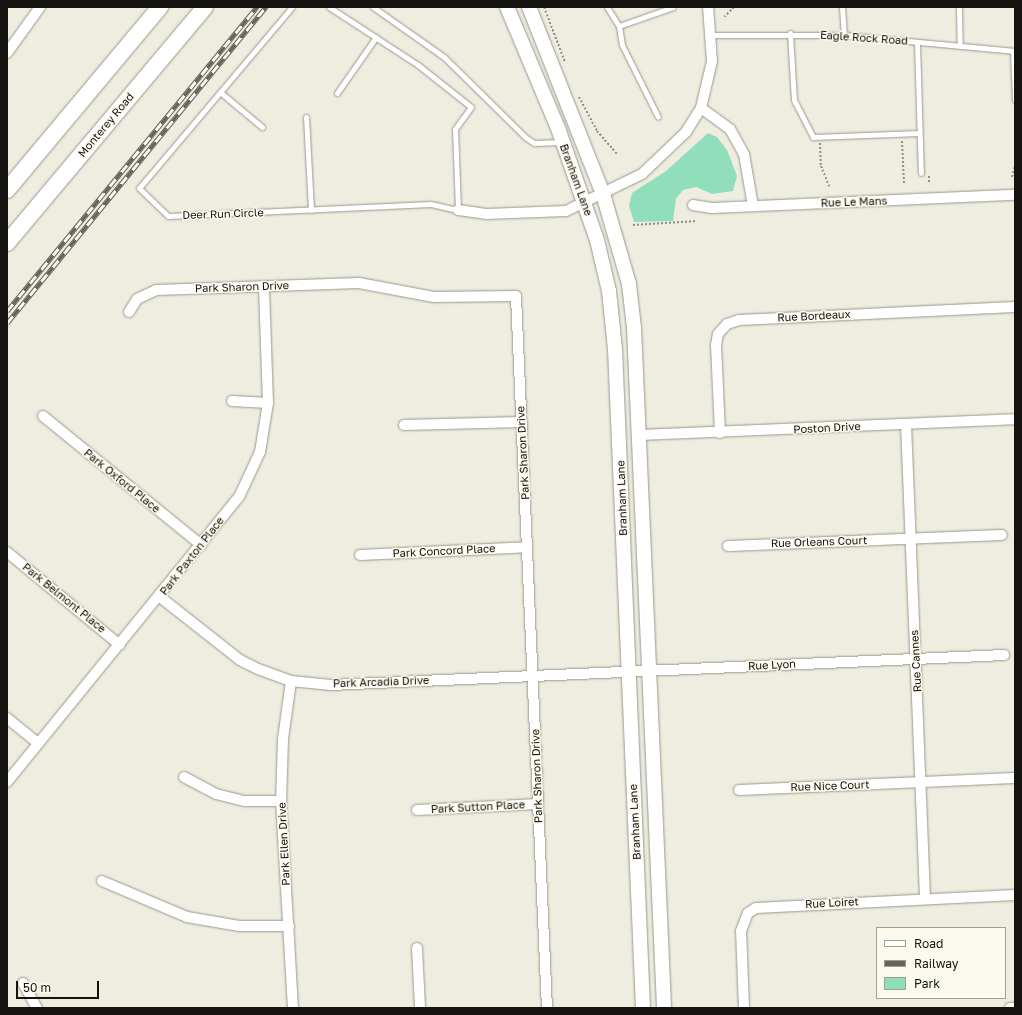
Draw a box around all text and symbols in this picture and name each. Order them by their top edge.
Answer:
street label: Eagle Rock Road [820,28,908,48]
street label: Monterey Road [75,90,137,160]
street label: Branham Lane [557,142,595,218]
street label: Rue Le Mans [820,194,888,210]
street label: Deer Run Circle [182,206,264,222]
street label: Park Sharon Drive [195,279,289,295]
street label: Rue Bordeaux [777,307,851,325]
street label: Park Sharon Drive [514,406,532,500]
street label: Poston Drive [793,420,861,436]
street label: Park Oxford Place [81,446,163,516]
street label: Branham Lane [614,460,630,536]
street label: Park Paxton Place [157,514,227,598]
street label: Rue Orleans Court [771,534,867,550]
street label: Park Concord Place [392,542,496,560]
street label: Park Belmont Place [20,560,108,636]
street label: Rue Cannes [908,629,924,693]
street label: Rue Lyon [748,657,796,673]
street label: Park Arcadia Drive [333,674,429,690]
street label: Park Sharon Drive [529,729,545,823]
street label: Rue Nice Court [790,778,870,794]
street label: Branham Lane [626,784,644,860]
street label: Park Sutton Place [431,798,525,816]
street label: Park Ellen Drive [275,802,293,886]
street label: Rue Loiret [805,895,859,911]
legend [876,927,1006,999]
text: Road [914,936,943,951]
text: Railway [914,956,959,971]
scale bar [18,973,101,999]
text: Park [914,976,940,991]
text: 50 m [23,980,51,995]

